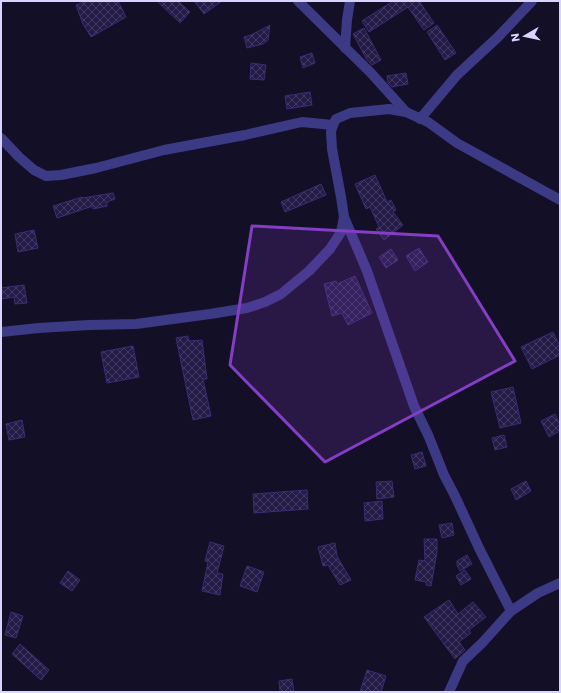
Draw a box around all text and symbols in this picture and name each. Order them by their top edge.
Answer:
north arrow [505,16,545,56]
text: N [507,32,524,43]

